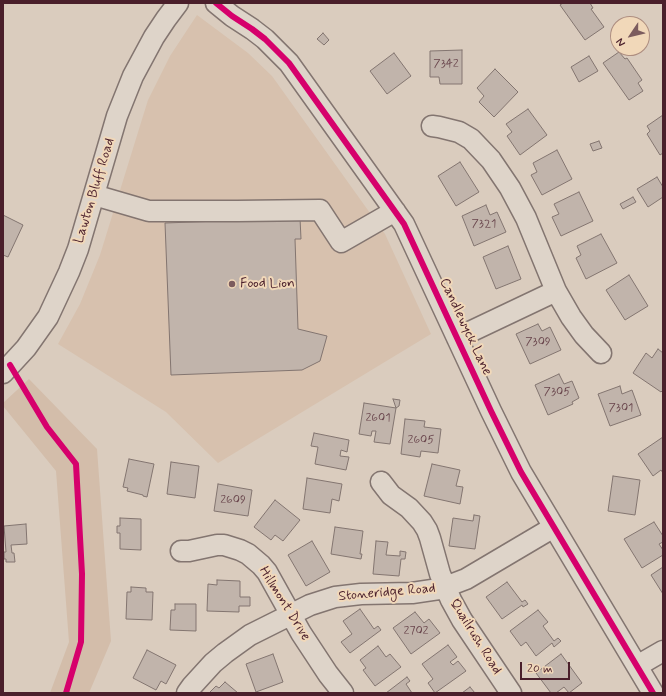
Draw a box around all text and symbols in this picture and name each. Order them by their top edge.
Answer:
north arrow [610,16,650,56]
text: N [613,35,629,49]
house number: 7342 [433,57,459,71]
street label: Lawton Bluff Road [71,136,119,246]
house number: 7321 [472,217,496,231]
place label: Food Lion [240,276,295,292]
street label: Candlewyck Lane [435,276,495,378]
marker: Food Lion [227,279,237,289]
house number: 7309 [525,335,551,349]
house number: 7305 [544,385,570,399]
house number: 7301 [609,401,633,415]
house number: 2601 [365,411,391,425]
house number: 2605 [408,433,434,447]
house number: 2609 [220,493,246,507]
street label: Hillmont Drive [255,564,313,644]
street label: Stoneridge Road [338,580,436,606]
street label: Quailrush Road [445,596,505,678]
house number: 2702 [403,624,429,638]
scale bar [522,654,572,680]
text: 20 m [527,661,553,677]

